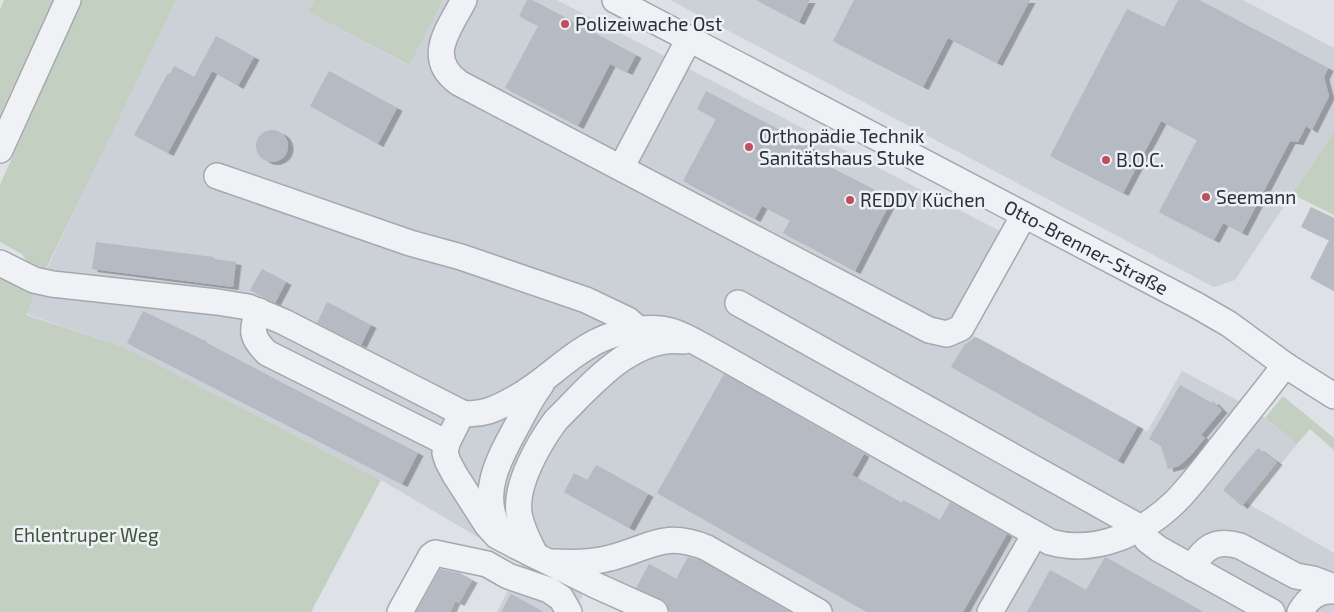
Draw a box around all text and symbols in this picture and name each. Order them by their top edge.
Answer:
place label: Polizeiwache Ost [575,12,722,35]
marker: Polizeiwache Ost [559,18,571,30]
place label: Orthopädie Technik Sanitätshaus Stuke [759,124,925,169]
marker: Orthopädie Technik Sanitätshaus Stuke [743,141,755,153]
place label: B.O.C. [1116,148,1164,171]
marker: B.O.C. [1100,154,1112,166]
place label: Seemann [1216,185,1296,208]
place label: REDDY Küchen [860,188,985,211]
marker: Seemann [1200,191,1212,203]
marker: REDDY Küchen [844,194,856,206]
street label: Otto-Brenner-Straße [1000,194,1172,299]
park label: Ehlentruper Weg [13,523,159,546]

